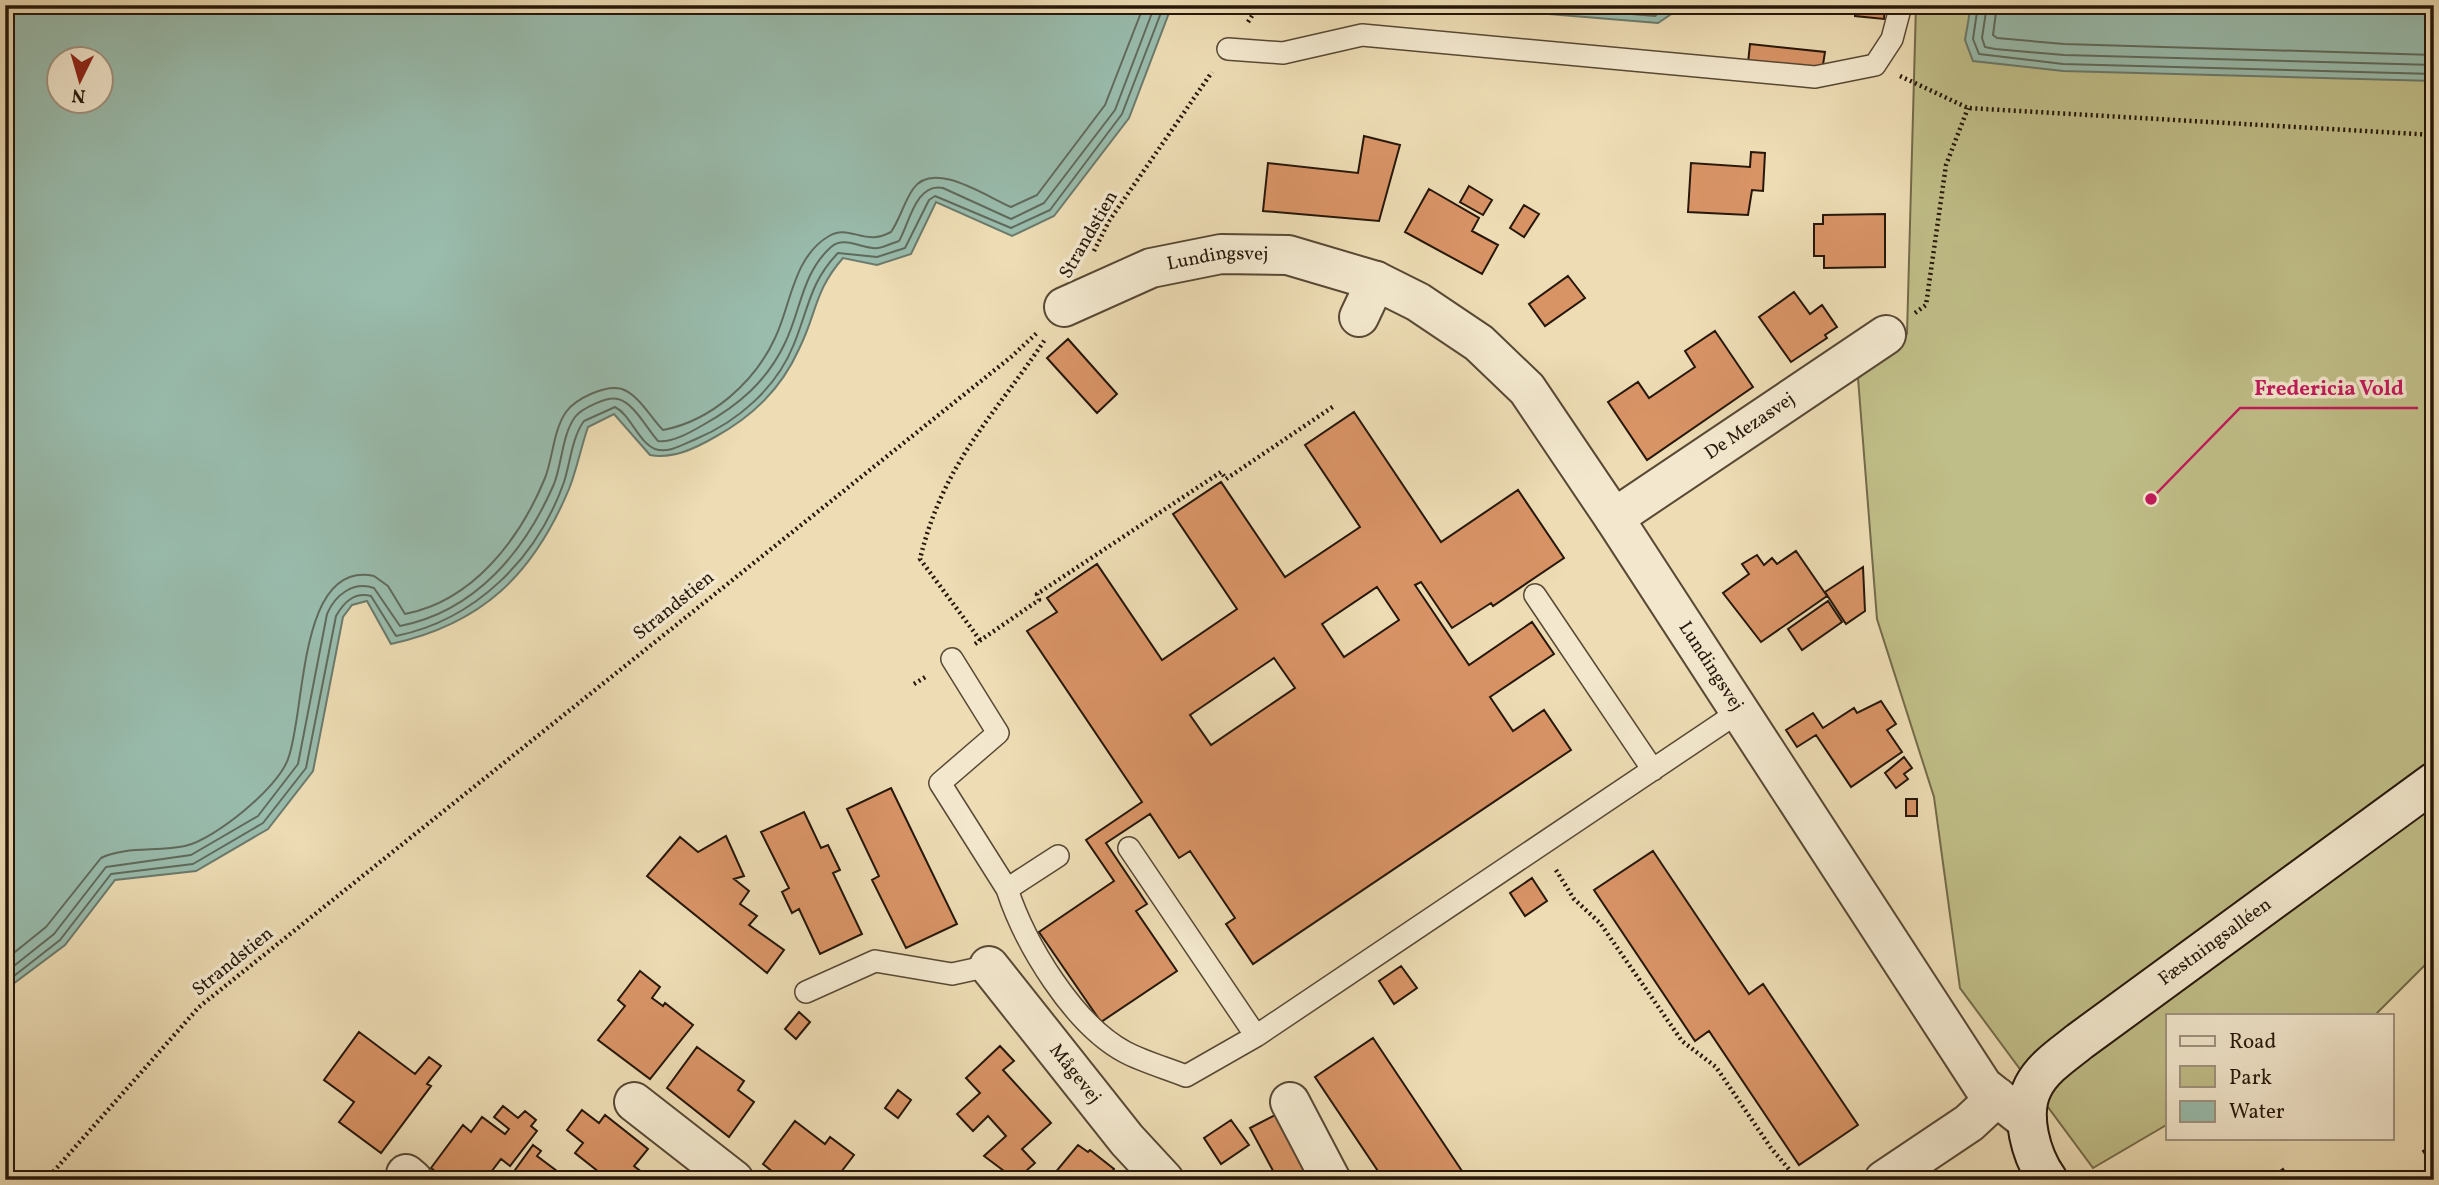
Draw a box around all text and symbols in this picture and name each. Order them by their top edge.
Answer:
north arrow [46,46,116,116]
text: N [70,81,87,108]
street label: Strandstien [1053,186,1125,284]
street label: Lundingsvej [1165,240,1269,278]
callout: Fredericia Vold [2240,366,2418,408]
text: Fredericia Vold [2254,375,2404,404]
street label: De Mezasvej [1700,387,1800,466]
street label: Strandstien [628,565,720,647]
street label: Lundingsvej [1672,616,1749,716]
street label: Fæstningsalléen [2153,892,2277,992]
street label: Strandstien [187,921,279,1003]
legend [2166,1014,2394,1140]
text: Road [2229,1028,2276,1057]
street label: Mågevej [1043,1039,1107,1110]
text: Park [2229,1064,2272,1093]
text: Water [2229,1098,2285,1127]

